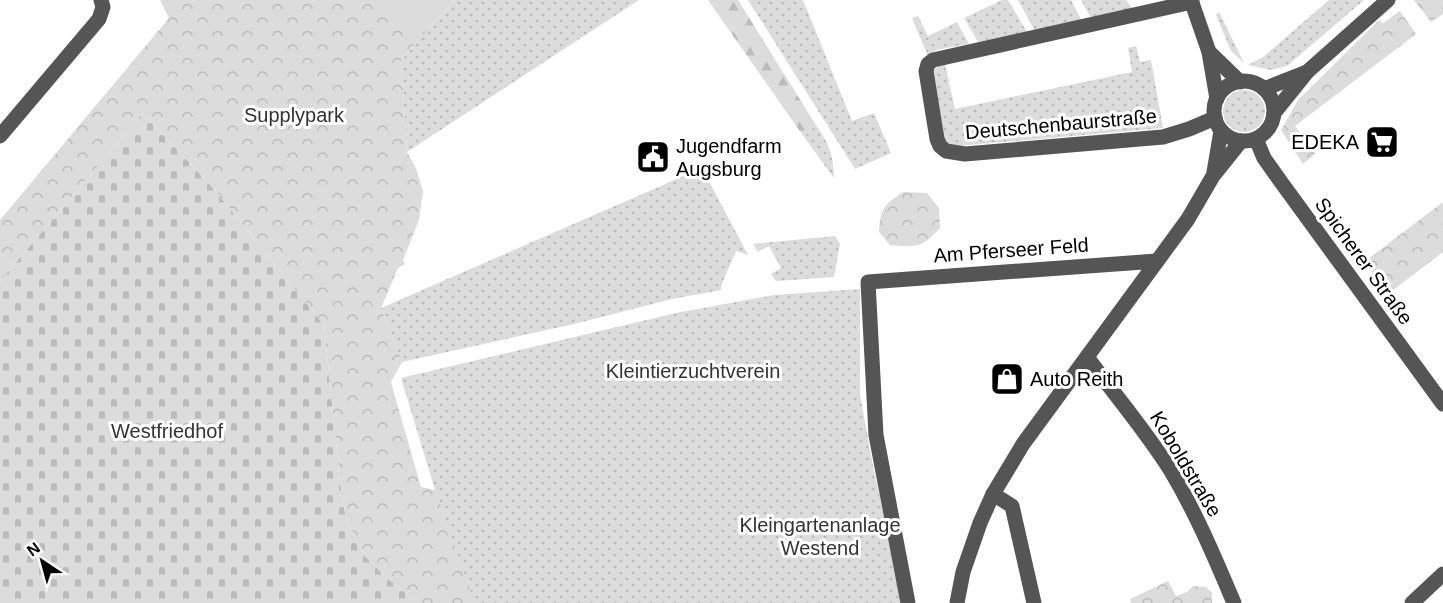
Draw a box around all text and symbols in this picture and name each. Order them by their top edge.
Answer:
park label: Supplypark [244,104,345,126]
street label: Deutschenbaurstraße [964,105,1158,143]
supermarket icon: EDEKA [1364,124,1400,160]
place label: EDEKA [1291,131,1360,153]
place label: Jugendfarm Augsburg [676,135,782,180]
public building icon: Jugendfarm Augsburg [635,139,671,175]
street label: Spicherer Straße [1311,193,1417,329]
street label: Am Pferseer Feld [933,234,1089,266]
park label: Kleintierzuchtverein [606,360,780,382]
shop icon: Auto Reith [989,361,1025,397]
place label: Auto Reith [1030,368,1123,390]
street label: Koboldstraße [1146,407,1226,521]
park label: Westfriedhof [111,420,223,442]
park label: Kleingartenanlage Westend [739,514,901,559]
north arrow [12,531,72,591]
text: N [24,539,43,560]

